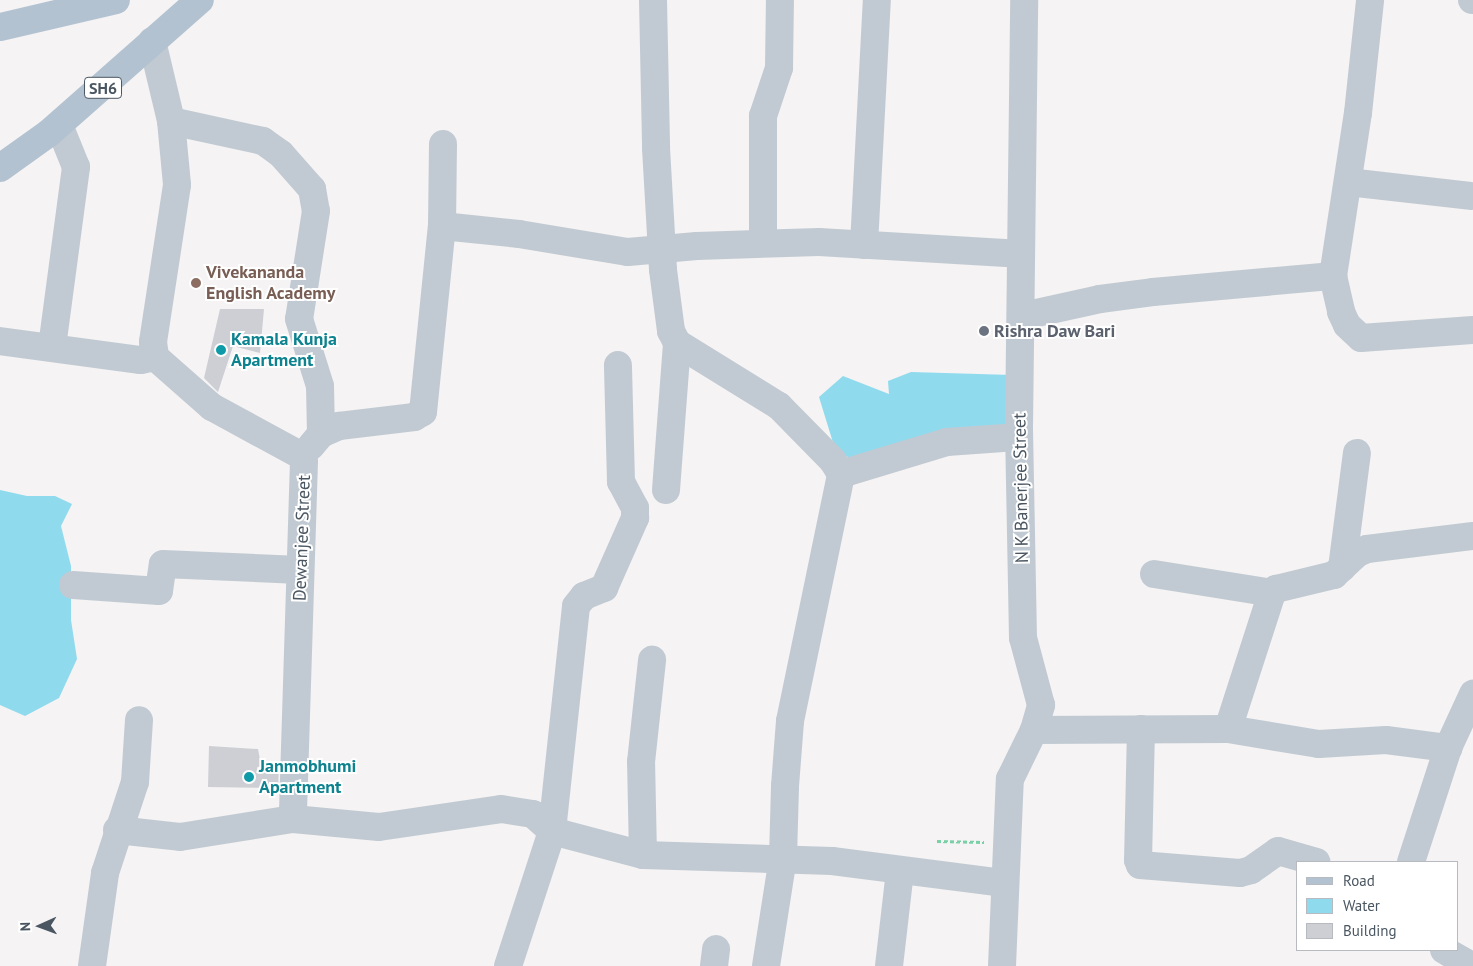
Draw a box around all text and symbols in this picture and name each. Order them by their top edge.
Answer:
road number: SH6 [83,75,123,102]
place label: Vivekananda English Academy [206,262,336,304]
marker: Vivekananda English Academy [190,277,202,289]
place label: Rishra Daw Bari [994,320,1116,342]
marker: Rishra Daw Bari [978,325,990,337]
place label: Kamala Kunja Apartment [231,329,337,372]
marker: Kamala Kunja Apartment [215,344,227,356]
street label: N K Banerjee Street [1009,412,1033,564]
street label: Dewanjee Street [289,474,315,602]
place label: Janmobhumi Apartment [259,756,356,799]
marker: Janmobhumi Apartment [243,771,255,783]
legend [1296,861,1458,951]
text: Road [1343,871,1375,890]
text: Water [1343,896,1380,915]
north arrow [15,901,65,951]
text: Building [1343,921,1397,940]
text: N [16,922,34,931]

